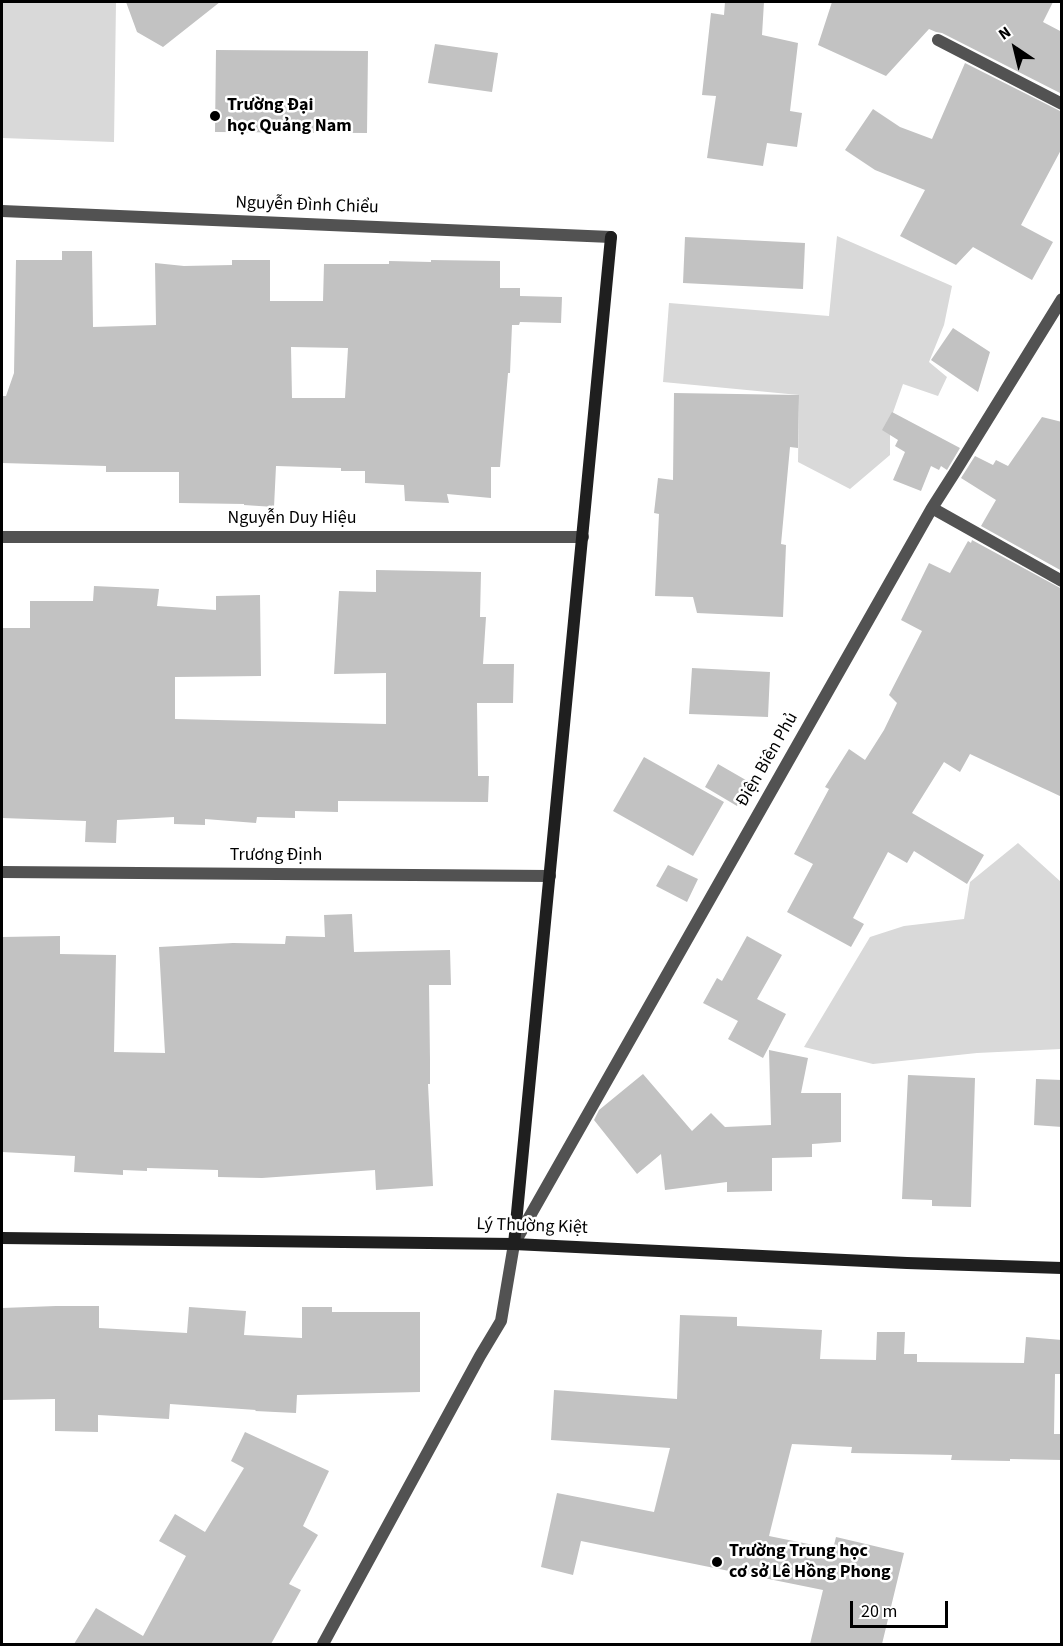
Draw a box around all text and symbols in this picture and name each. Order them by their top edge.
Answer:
north arrow [985,18,1045,78]
text: N [994,21,1015,45]
place label: Trường Đại học Quảng Nam [227,95,352,138]
marker: Trường Đại học Quảng Nam [208,109,222,123]
street label: Nguyễn Đình Chiểu [235,193,379,219]
street label: Nguyễn Duy Hiệu [228,508,356,530]
street label: Điện Biên Phủ [732,709,804,811]
street label: Trương Định [230,845,322,867]
street label: Lý Thường Kiệt [476,1214,588,1240]
place label: Trường Trung học cơ sở Lê Hồng Phong [729,1541,891,1584]
marker: Trường Trung học cơ sở Lê Hồng Phong [710,1555,724,1569]
scale bar [853,1589,950,1627]
text: 20 m [861,1599,897,1624]

